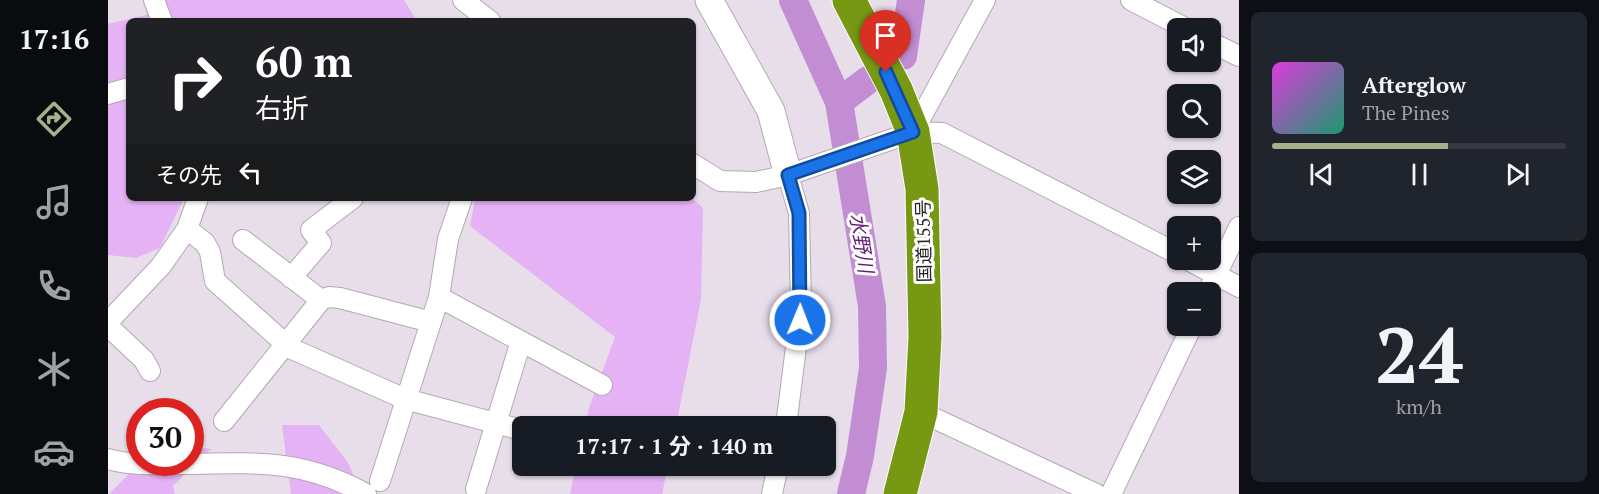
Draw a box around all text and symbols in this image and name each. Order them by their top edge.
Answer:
pin [860,10,911,72]
map controls [1167,18,1221,336]
button: sound [1167,18,1221,72]
icon: arrive [869,19,902,52]
text: 17:16 [19,21,89,57]
text: 60 m [255,33,353,89]
icon: right [156,42,234,120]
text: Afterglow [1362,70,1466,99]
button: search [1167,84,1221,138]
text: 右折 [255,90,309,126]
icon: directions [33,98,75,140]
text: The Pines [1362,99,1450,126]
button: layers [1167,150,1221,204]
icon: left [234,156,267,189]
icon: previous [1305,158,1338,191]
icon: pause [1403,158,1436,191]
icon: next [1501,158,1534,191]
text: その先 [156,160,222,189]
icon: music [33,181,75,223]
street label: 国道155号 [910,199,936,283]
water label: 水野川 [844,211,880,277]
button: + [1167,216,1221,270]
icon: phone [33,265,75,307]
button: − [1167,282,1221,336]
position arrow [768,288,832,352]
text: 24 [1375,302,1463,405]
icon: climate [33,348,75,390]
text: km/h [1396,393,1442,420]
speed limit sign: 30 [126,398,204,476]
icon: car [33,431,75,473]
text: 17:17 · 1 分 · 140 m [575,431,773,460]

